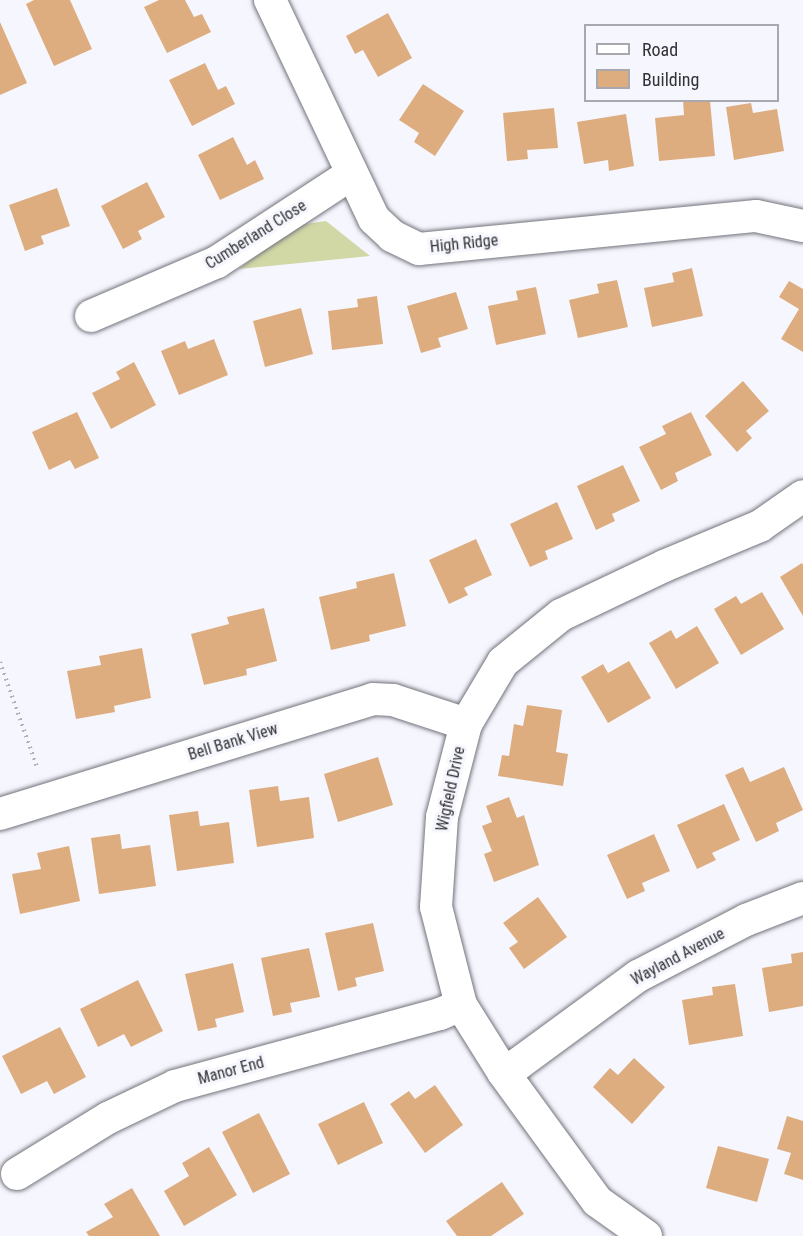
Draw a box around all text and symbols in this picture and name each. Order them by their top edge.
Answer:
legend [584,24,779,102]
text: Road [642,39,678,60]
text: Building [642,69,699,90]
street label: Cumberland Close [202,196,310,274]
street label: High Ridge [429,231,499,257]
street label: Bell Bank View [186,719,280,765]
street label: Wigfield Drive [433,745,469,833]
street label: Wayland Avenue [628,924,728,990]
street label: Manor End [196,1053,266,1089]

